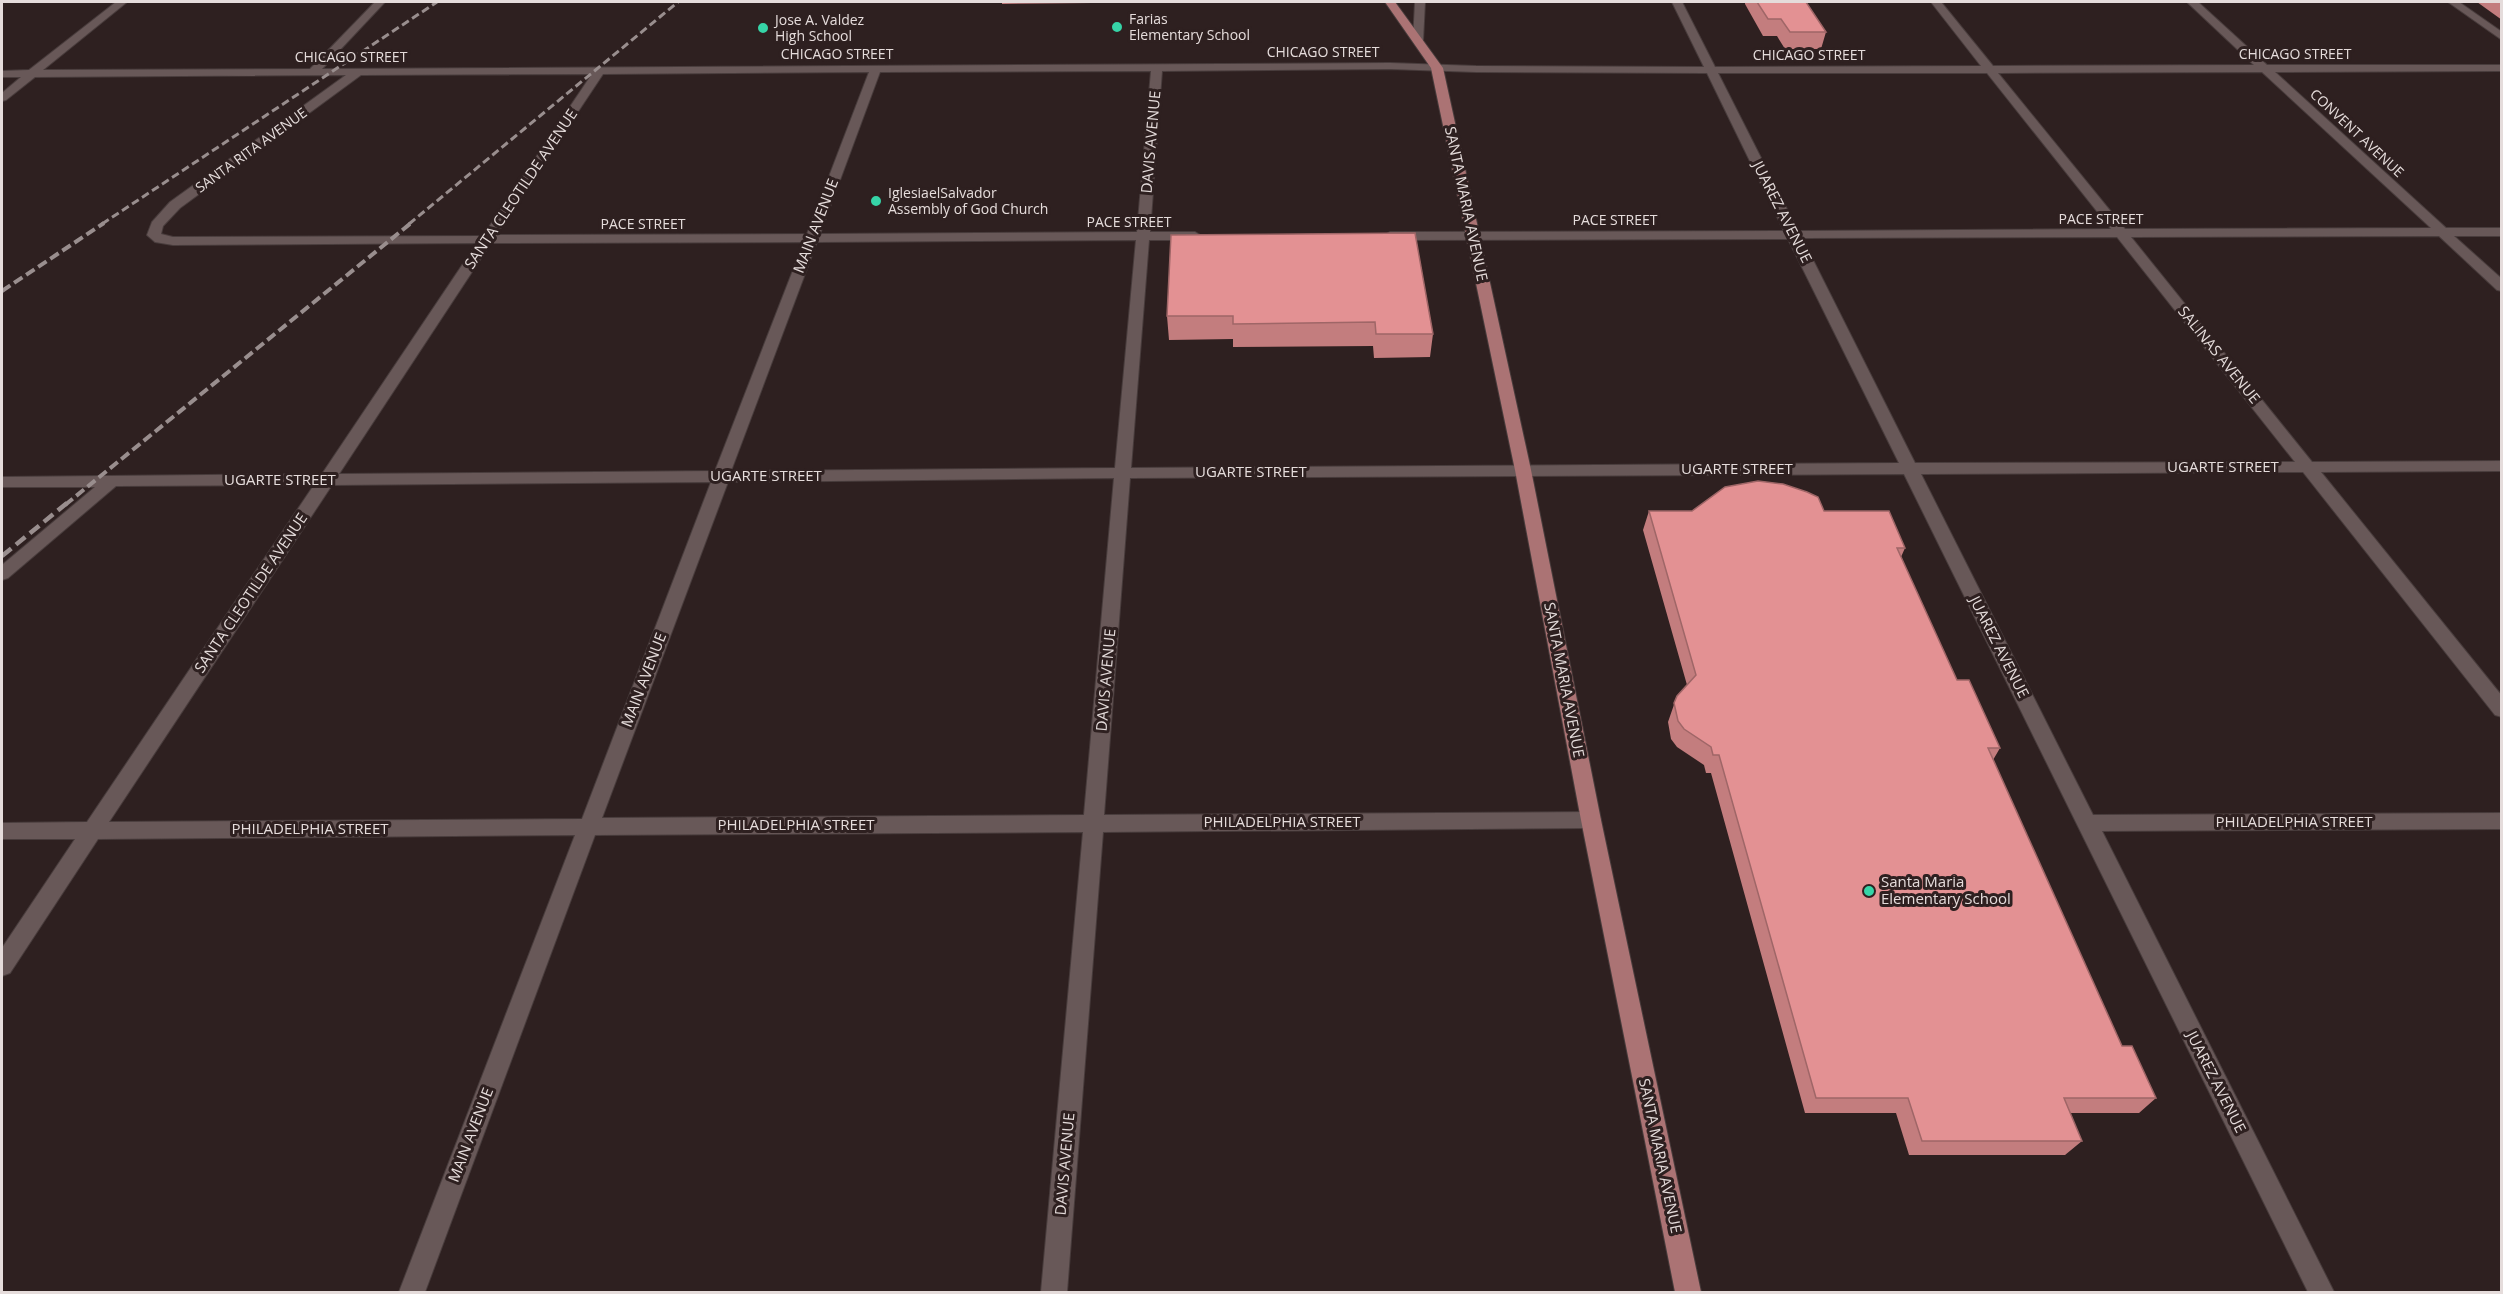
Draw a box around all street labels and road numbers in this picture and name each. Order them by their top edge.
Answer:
street label: CHICAGO STREET [1267,42,1380,61]
street label: CHICAGO STREET [781,44,894,63]
street label: CHICAGO STREET [2239,44,2352,63]
street label: CHICAGO STREET [1753,45,1866,64]
street label: CHICAGO STREET [295,47,408,66]
street label: CONVENT AVENUE [2306,84,2408,181]
street label: DAVIS AVENUE [1136,90,1164,194]
street label: SANTA RITA AVENUE [191,103,310,197]
street label: SANTA CLEOTILDE AVENUE [459,105,581,272]
street label: SANTA MARIA AVENUE [1441,125,1493,283]
street label: JUAREZ AVENUE [1748,155,1817,266]
street label: MAIN AVENUE [788,176,842,276]
street label: PACE STREET [2059,209,2144,228]
street label: PACE STREET [1573,210,1658,229]
street label: PACE STREET [1087,212,1172,231]
street label: PACE STREET [601,214,686,233]
street label: SALINAS AVENUE [2174,301,2265,407]
street label: UGARTE STREET [2167,456,2280,476]
street label: UGARTE STREET [1681,458,1794,478]
street label: UGARTE STREET [1195,461,1308,481]
street label: UGARTE STREET [710,465,823,485]
street label: UGARTE STREET [224,469,337,489]
street label: SANTA CLEOTILDE AVENUE [189,509,311,676]
street label: JUAREZ AVENUE [1965,590,2034,701]
street label: SANTA MARIA AVENUE [1540,600,1590,759]
street label: DAVIS AVENUE [1091,628,1119,732]
street label: MAIN AVENUE [616,630,670,730]
street label: PHILADELPHIA STREET [1204,811,1361,831]
street label: PHILADELPHIA STREET [2216,811,2373,831]
street label: PHILADELPHIA STREET [718,814,875,834]
street label: PHILADELPHIA STREET [232,818,389,838]
street label: JUAREZ AVENUE [2182,1025,2251,1136]
street label: SANTA MARIA AVENUE [1635,1077,1687,1235]
street label: MAIN AVENUE [443,1085,497,1185]
street label: DAVIS AVENUE [1050,1112,1078,1216]

